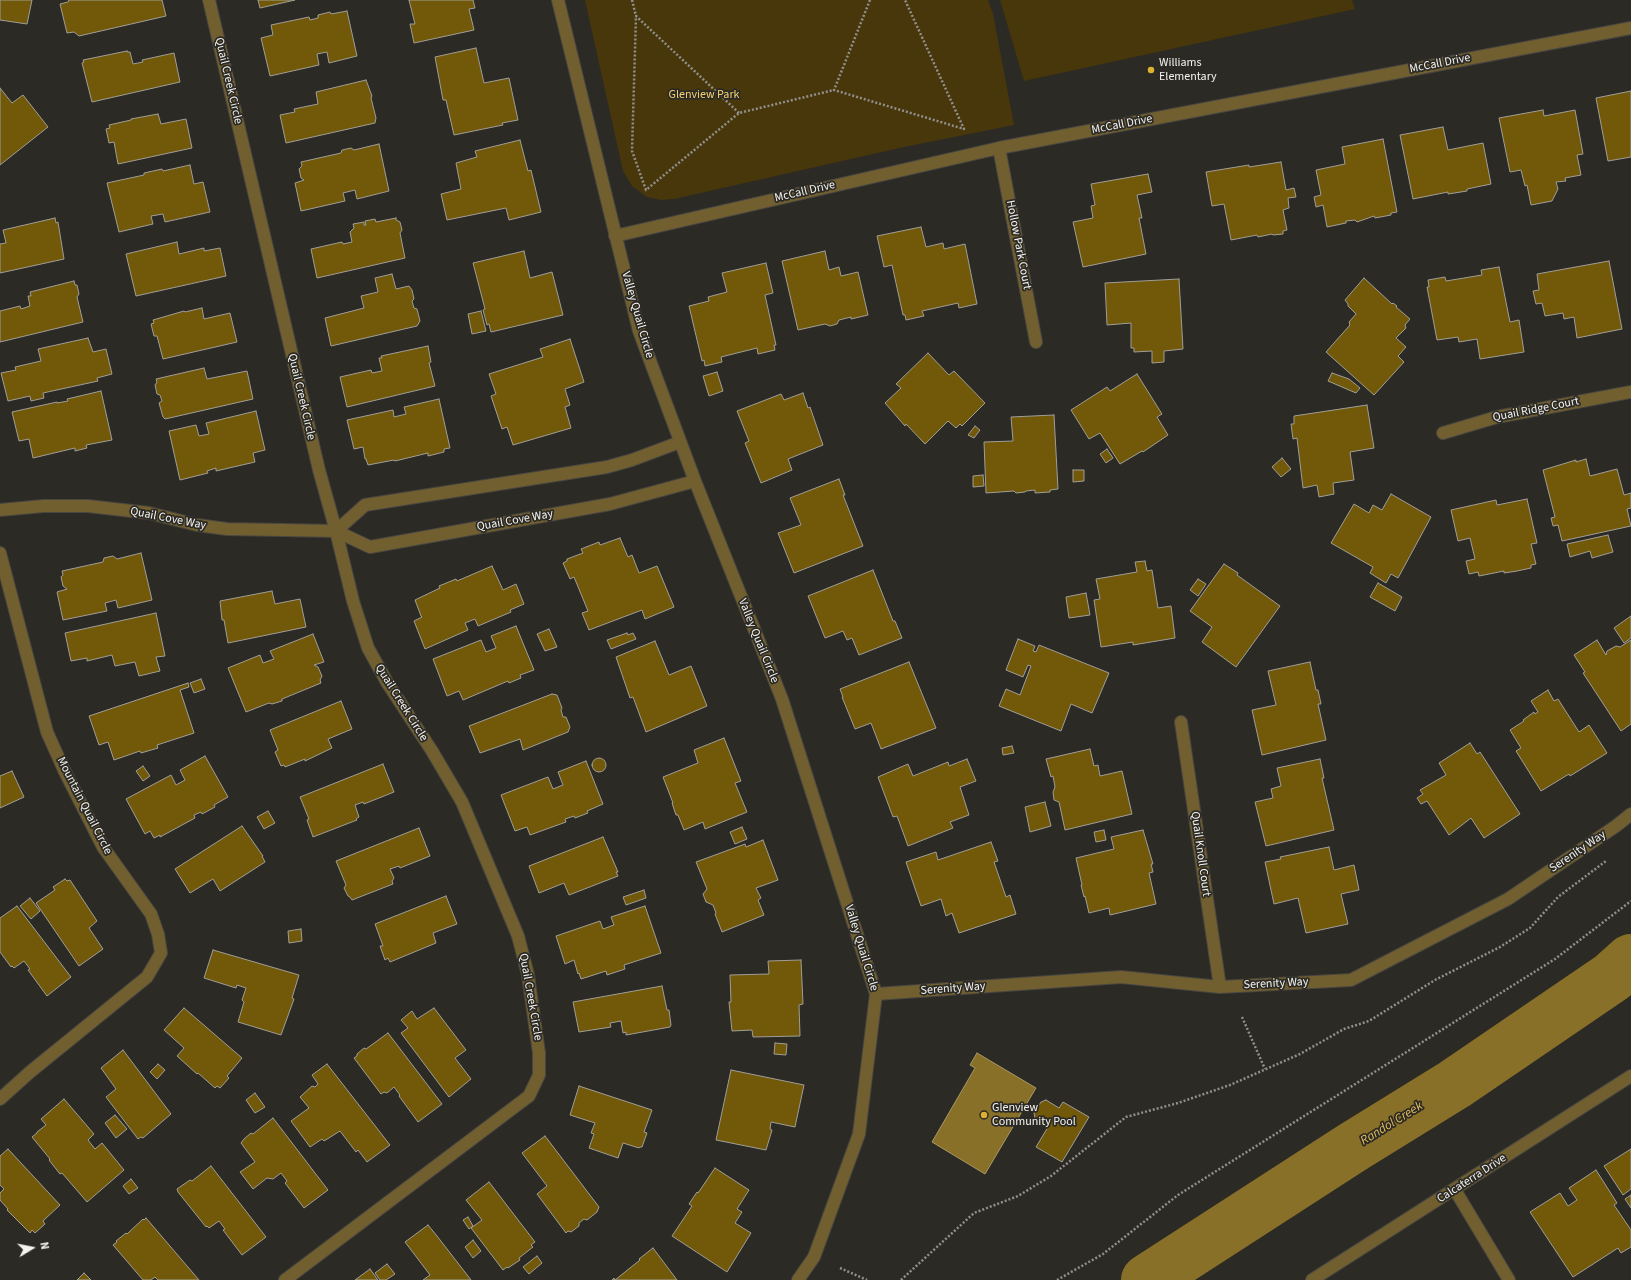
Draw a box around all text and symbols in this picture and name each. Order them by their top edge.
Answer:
street label: Quail Creek Circle [211,36,245,126]
street label: McCall Drive [1408,51,1472,77]
place label: Williams Elementary [1159,56,1217,84]
marker: Williams Elementary [1146,65,1156,75]
park label: Glenview Park [668,88,740,102]
street label: McCall Drive [1090,112,1154,138]
street label: McCall Drive [773,178,837,206]
street label: Hollow Park Court [1002,199,1034,291]
street label: Valley Quail Circle [618,270,656,360]
street label: Quail Creek Circle [284,352,318,442]
street label: Quail Ridge Court [1492,395,1580,425]
street label: Quail Cove Way [129,505,207,533]
street label: Quail Cove Way [476,507,554,535]
street label: Valley Quail Circle [735,597,781,685]
street label: Quail Creek Circle [371,662,431,744]
street label: Mountain Quail Circle [53,755,115,857]
street label: Quail Knoll Court [1187,811,1213,897]
street label: Serenity Way [1547,828,1609,876]
street label: Valley Quail Circle [841,903,881,993]
street label: Quail Creek Circle [515,952,545,1042]
street label: Serenity Way [1243,975,1309,993]
street label: Serenity Way [920,980,986,998]
water label: Randol Creek [1358,1099,1426,1149]
place label: Glenview Community Pool [992,1101,1076,1129]
marker: Glenview Community Pool [979,1110,989,1120]
street label: Calcaterra Drive [1435,1151,1509,1207]
north arrow [12,1228,52,1268]
text: N [36,1241,52,1251]

